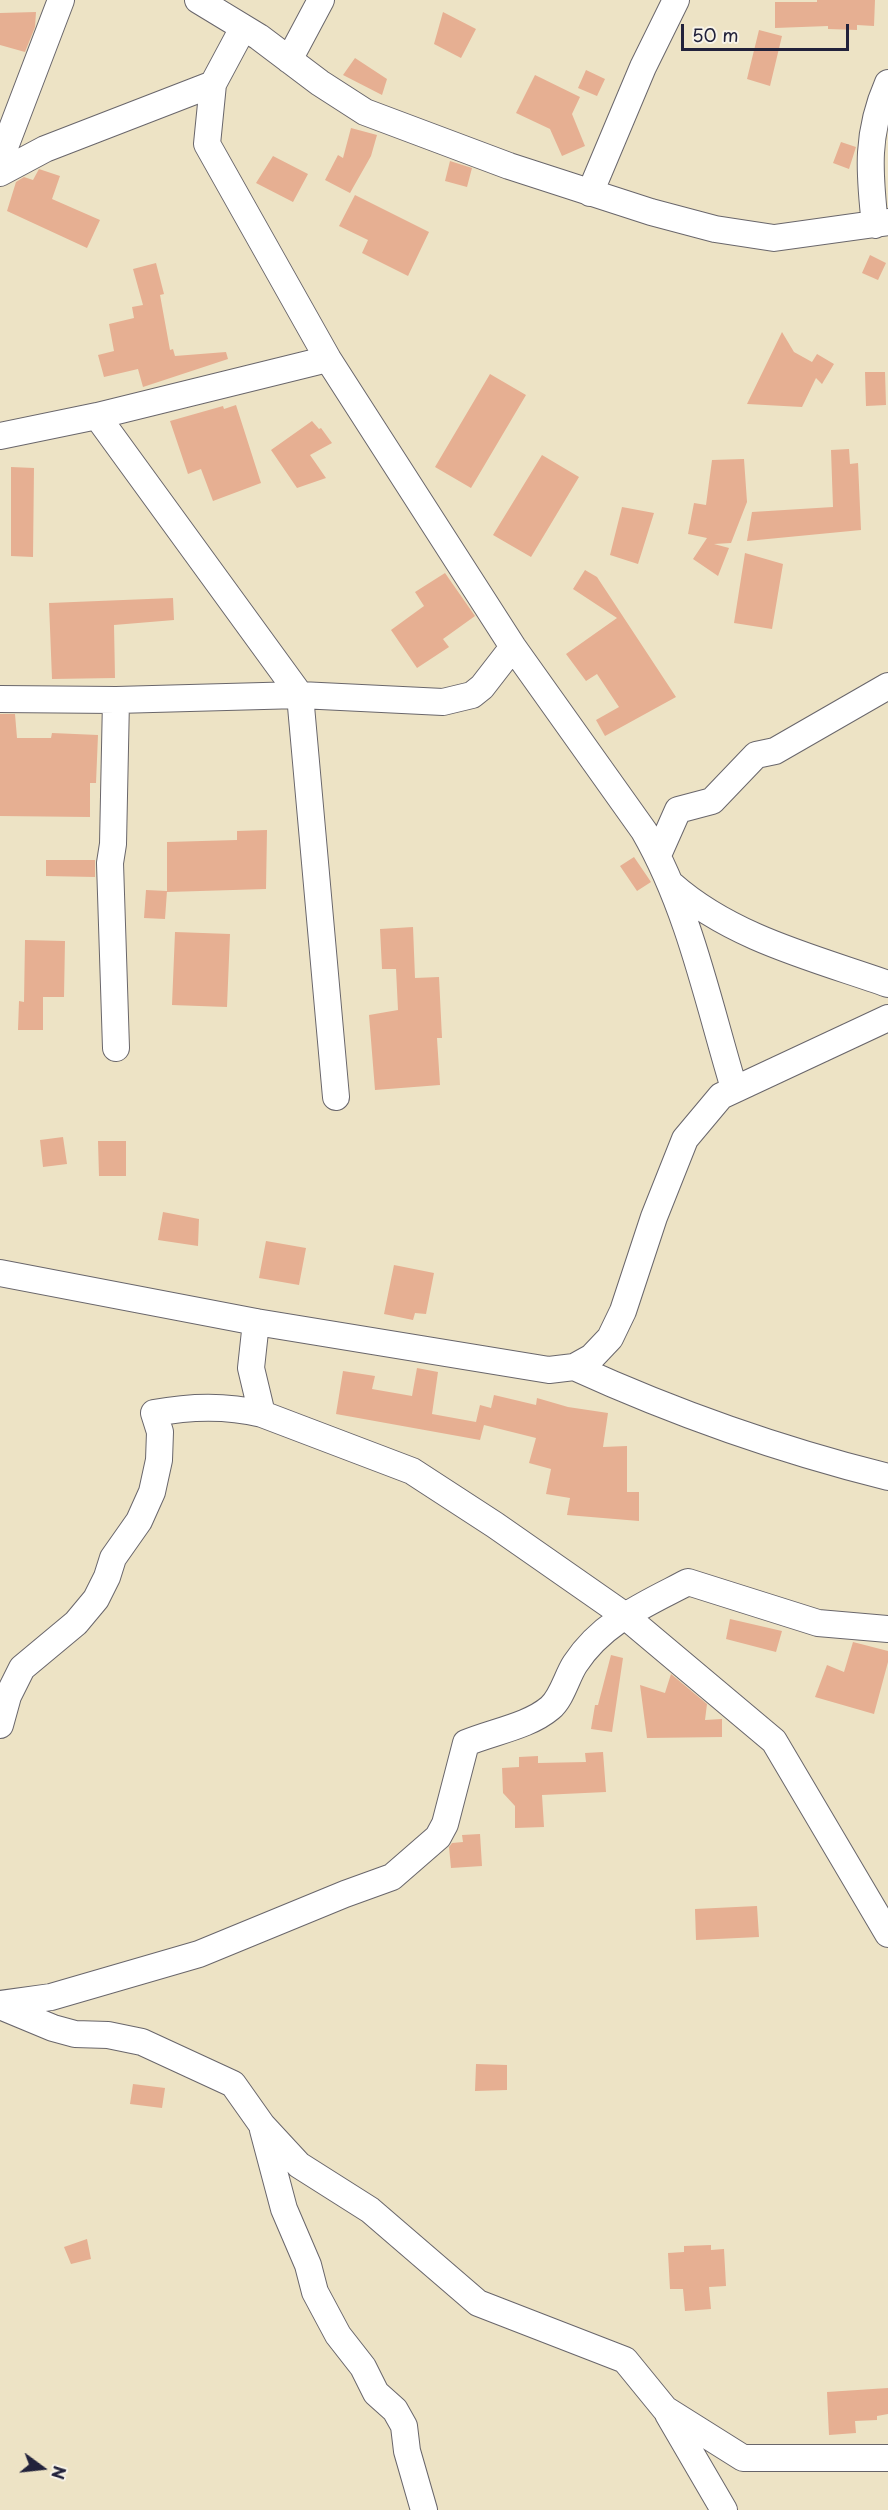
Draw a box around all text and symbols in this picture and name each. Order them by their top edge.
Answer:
scale bar [684,12,852,50]
text: 50 m [692,21,739,48]
north arrow [12,2438,72,2498]
text: N [46,2463,73,2482]

